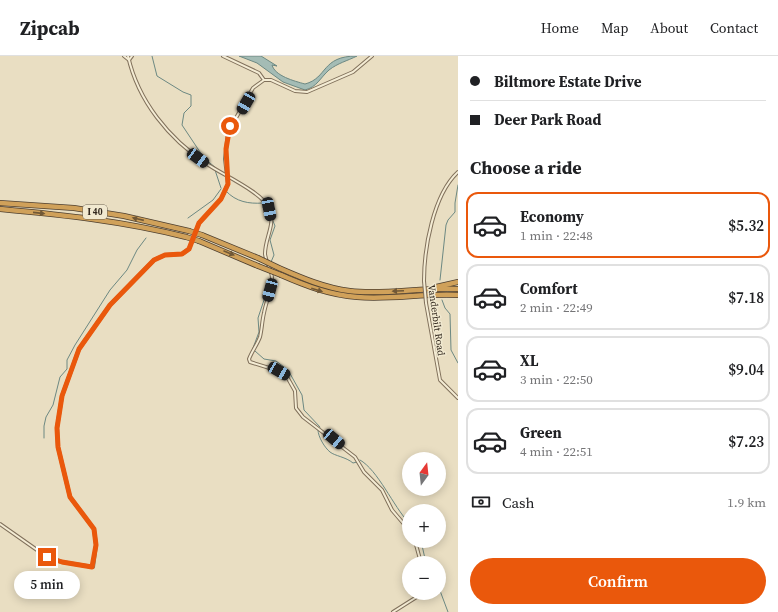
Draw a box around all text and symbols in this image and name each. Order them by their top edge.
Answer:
text: Zipcab [20,15,80,41]
text: Home [541,18,579,38]
text: Map [601,18,628,38]
text: About [650,18,688,38]
text: Contact [710,18,758,38]
text: Biltmore Estate Drive [494,71,641,92]
car [235,90,257,116]
text: Deer Park Road [494,109,601,130]
route start [221,117,239,135]
car [185,146,211,170]
text: Choose a ride [470,155,582,180]
car [261,196,277,222]
road number: I 40 [83,205,107,219]
text: Economy [520,206,584,227]
icon: car [472,207,508,243]
one-way arrow [33,210,45,217]
text: $5.32 [728,215,764,236]
one-way arrow [132,216,144,222]
text: 1 min · 22:48 [520,227,593,244]
one-way arrow [223,250,234,256]
car [261,277,279,303]
text: Comfort [520,278,578,299]
icon: car [472,279,508,315]
street label: Vanderbilt Road [425,284,448,357]
one-way arrow [311,287,323,293]
one-way arrow [392,287,404,294]
text: $7.18 [728,287,764,308]
text: 2 min · 22:49 [520,299,593,316]
text: XL [520,350,539,371]
icon: car [472,351,508,387]
text: $9.04 [728,359,764,380]
car [266,360,292,382]
text: 3 min · 22:50 [520,371,593,388]
text: Green [520,422,562,443]
icon: car [472,423,508,459]
car [321,427,347,451]
text: $7.23 [728,431,764,452]
text: 4 min · 22:51 [520,443,593,460]
north arrow [402,452,446,496]
map controls [402,452,446,600]
icon: cash [470,491,492,513]
text: Cash [502,492,534,513]
text: 1.9 km [727,494,766,511]
button: + [402,504,446,548]
route end [38,548,56,566]
button: − [402,556,446,600]
button: Confirm [470,558,766,604]
callout: 5 min [14,571,80,599]
text: 5 min [30,576,64,593]

